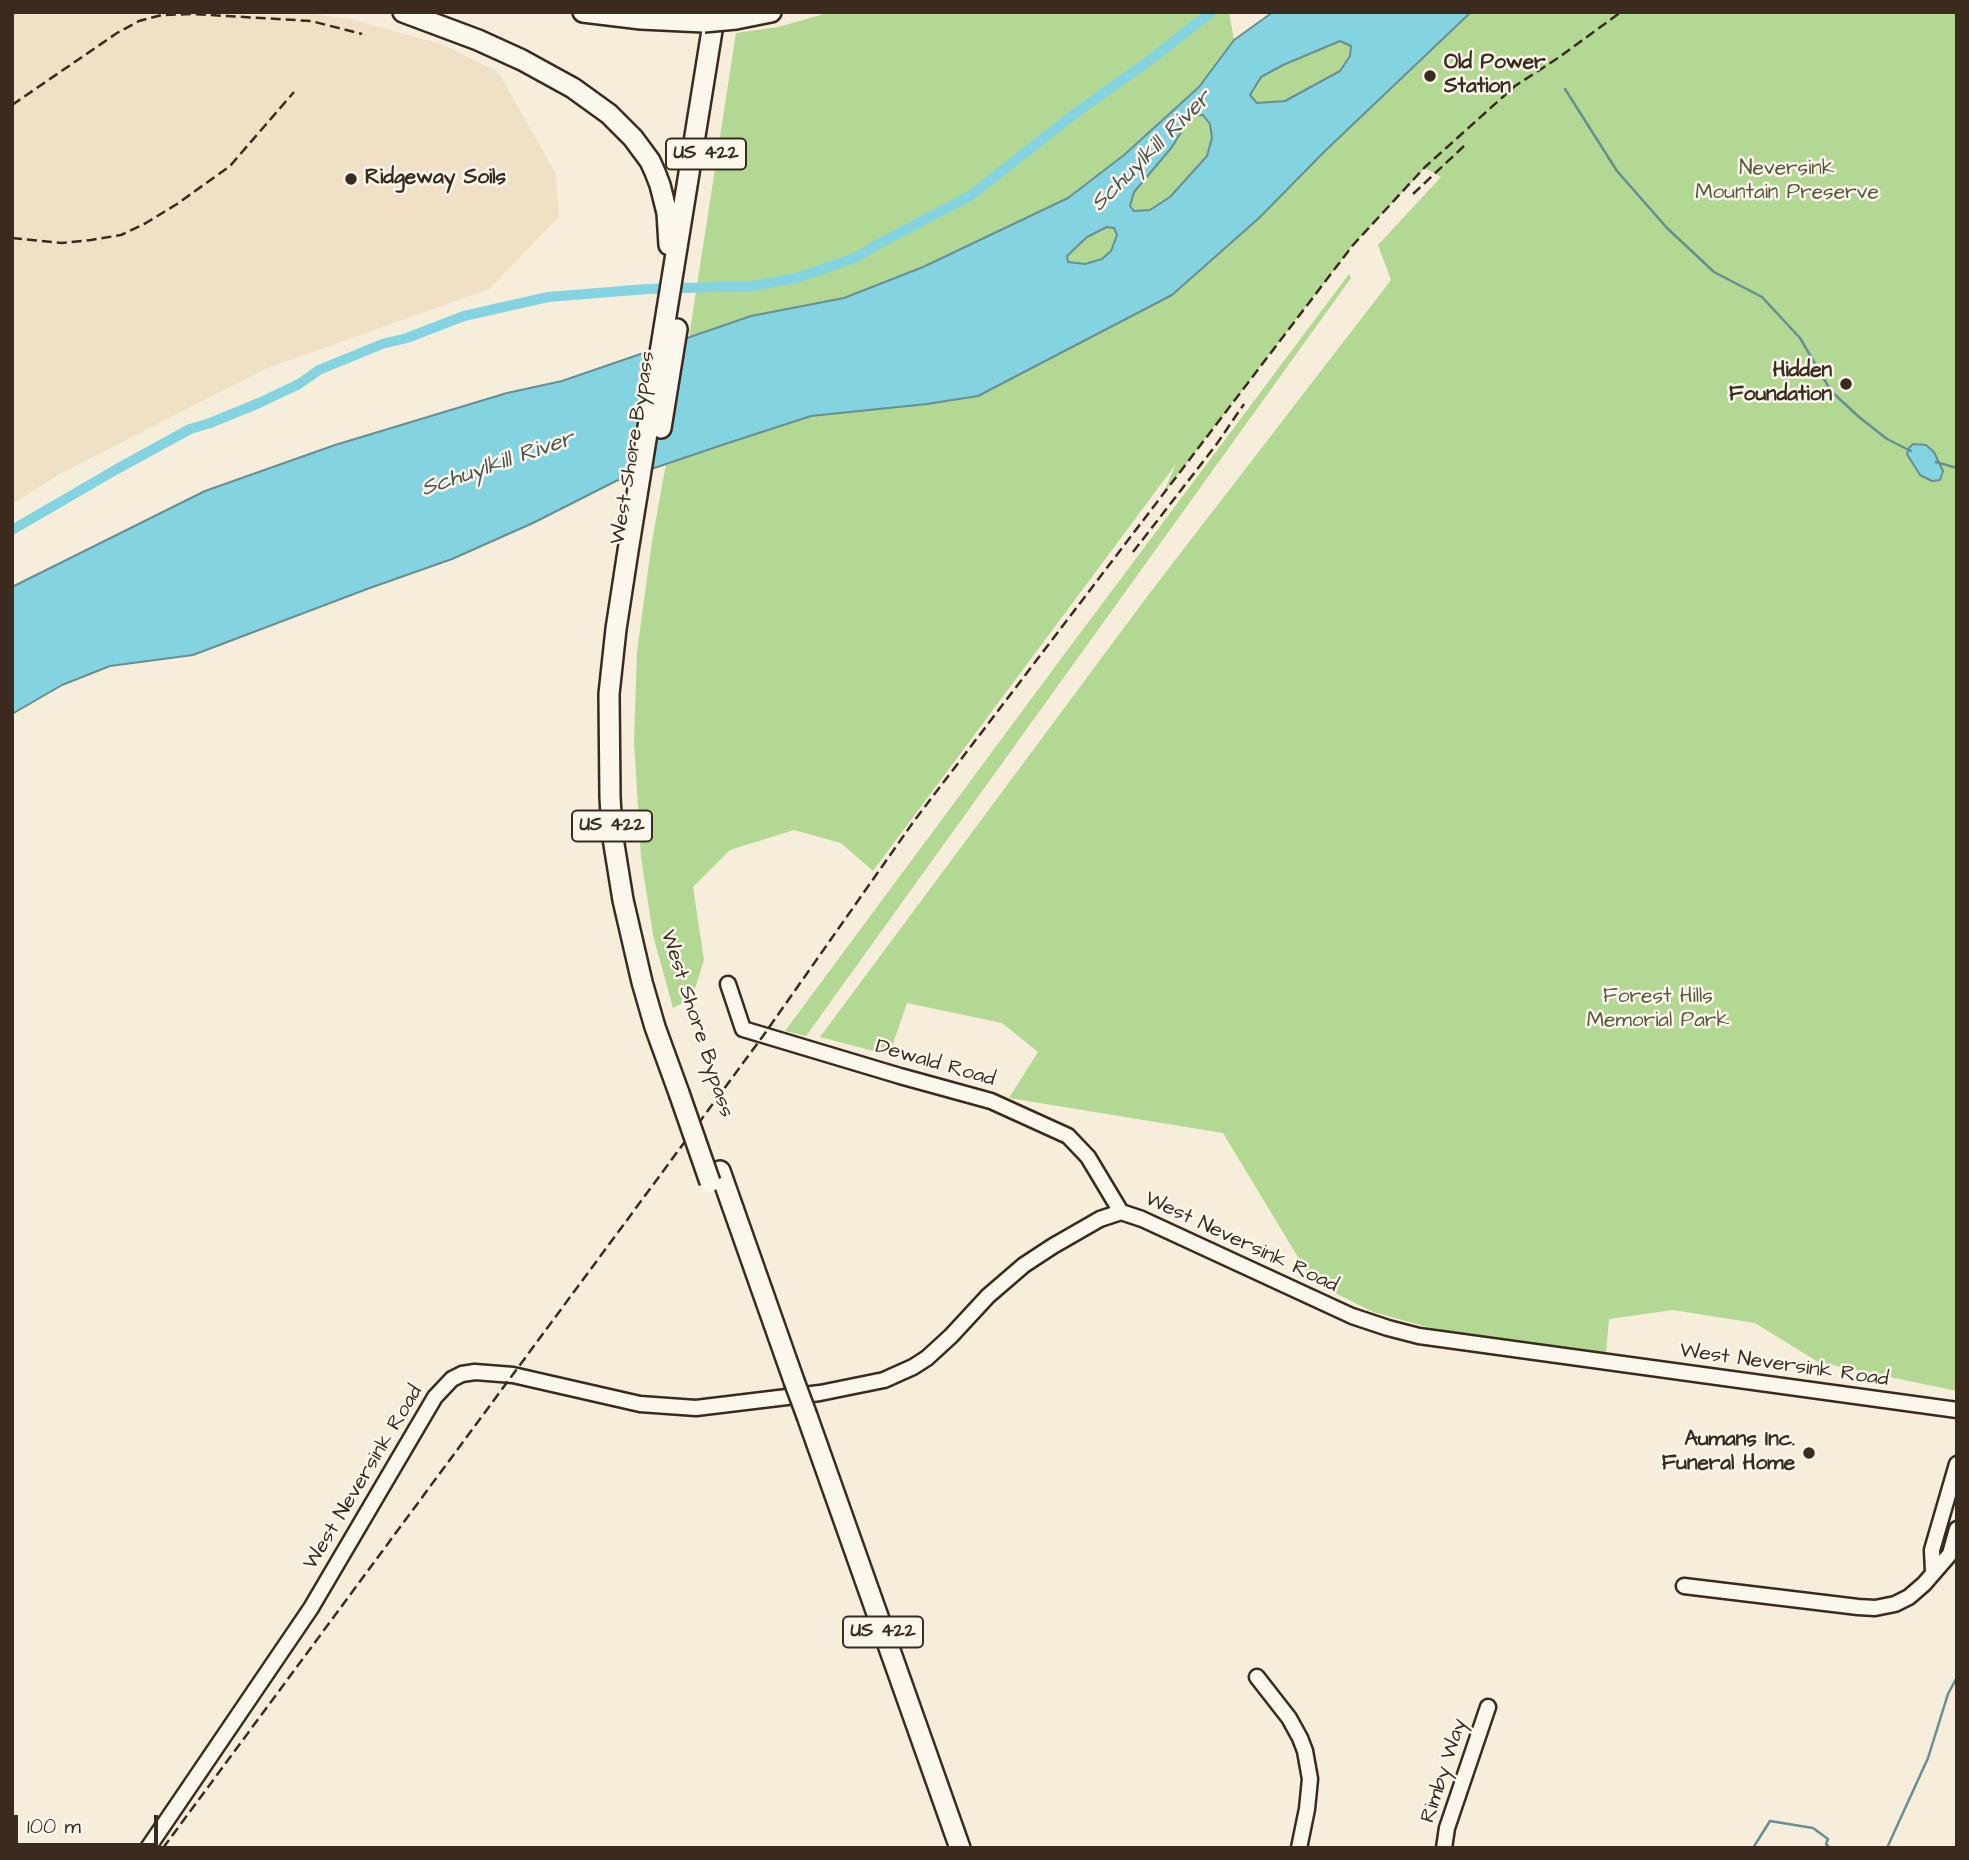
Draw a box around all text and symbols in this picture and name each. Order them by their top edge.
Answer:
place label: Old Power Station [1444,51,1546,101]
marker: Old Power Station [1422,68,1438,84]
water label: Schuylkill River [1086,86,1218,218]
road number: US 422 [666,138,746,170]
park label: Neversink Mountain Preserve [1695,157,1879,207]
place label: Ridgeway Soils [365,166,506,192]
marker: Ridgeway Soils [343,171,359,187]
street label: West Shore Bypass [606,349,662,547]
place label: Hidden Foundation [1729,359,1832,409]
marker: Hidden Foundation [1838,376,1854,392]
water label: Schuylkill River [418,426,578,504]
road number: US 422 [572,810,652,842]
street label: West Shore Bypass [654,927,738,1121]
park label: Forest Hills Memorial Park [1587,985,1729,1035]
street label: Dewald Road [872,1035,998,1093]
street label: West Neversink Road [1140,1187,1342,1299]
street label: West Neversink Road [1678,1339,1890,1393]
street label: West Neversink Road [299,1381,429,1575]
place label: Aumans Inc. Funeral Home [1662,1428,1795,1478]
marker: Aumans Inc. Funeral Home [1801,1445,1817,1461]
road number: US 422 [843,1616,923,1648]
street label: Rimby Way [1416,1716,1474,1826]
scale bar [18,1800,161,1844]
text: 100 m [27,1812,81,1841]

